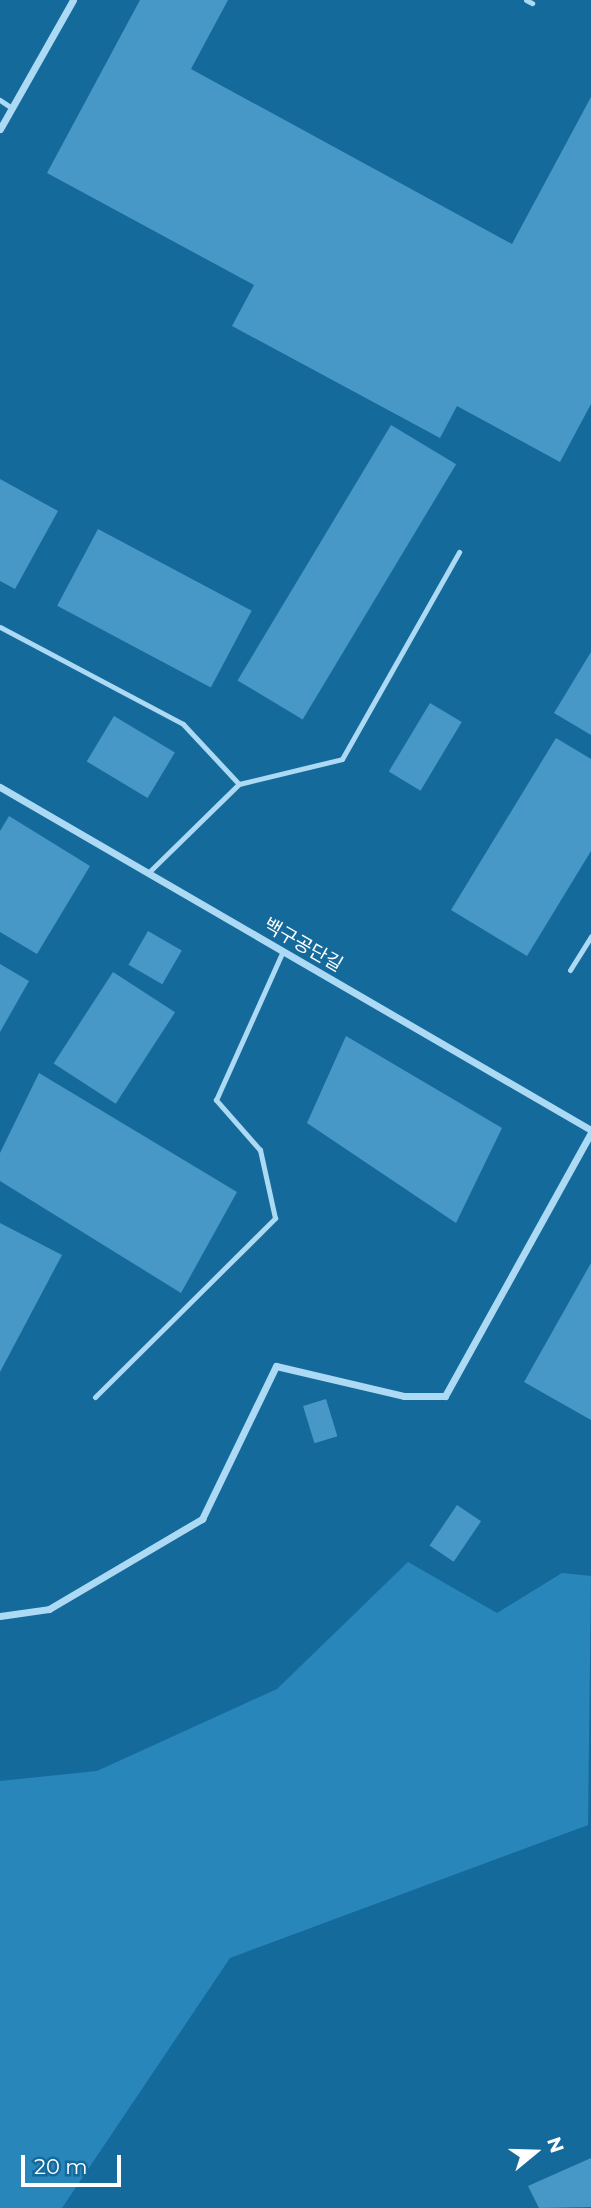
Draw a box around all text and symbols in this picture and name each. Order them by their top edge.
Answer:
street label: 백구공단길 [259,913,347,977]
north arrow [500,2117,570,2187]
text: N [542,2134,569,2156]
scale bar [24,2142,124,2186]
text: 20 m [34,2154,88,2179]

